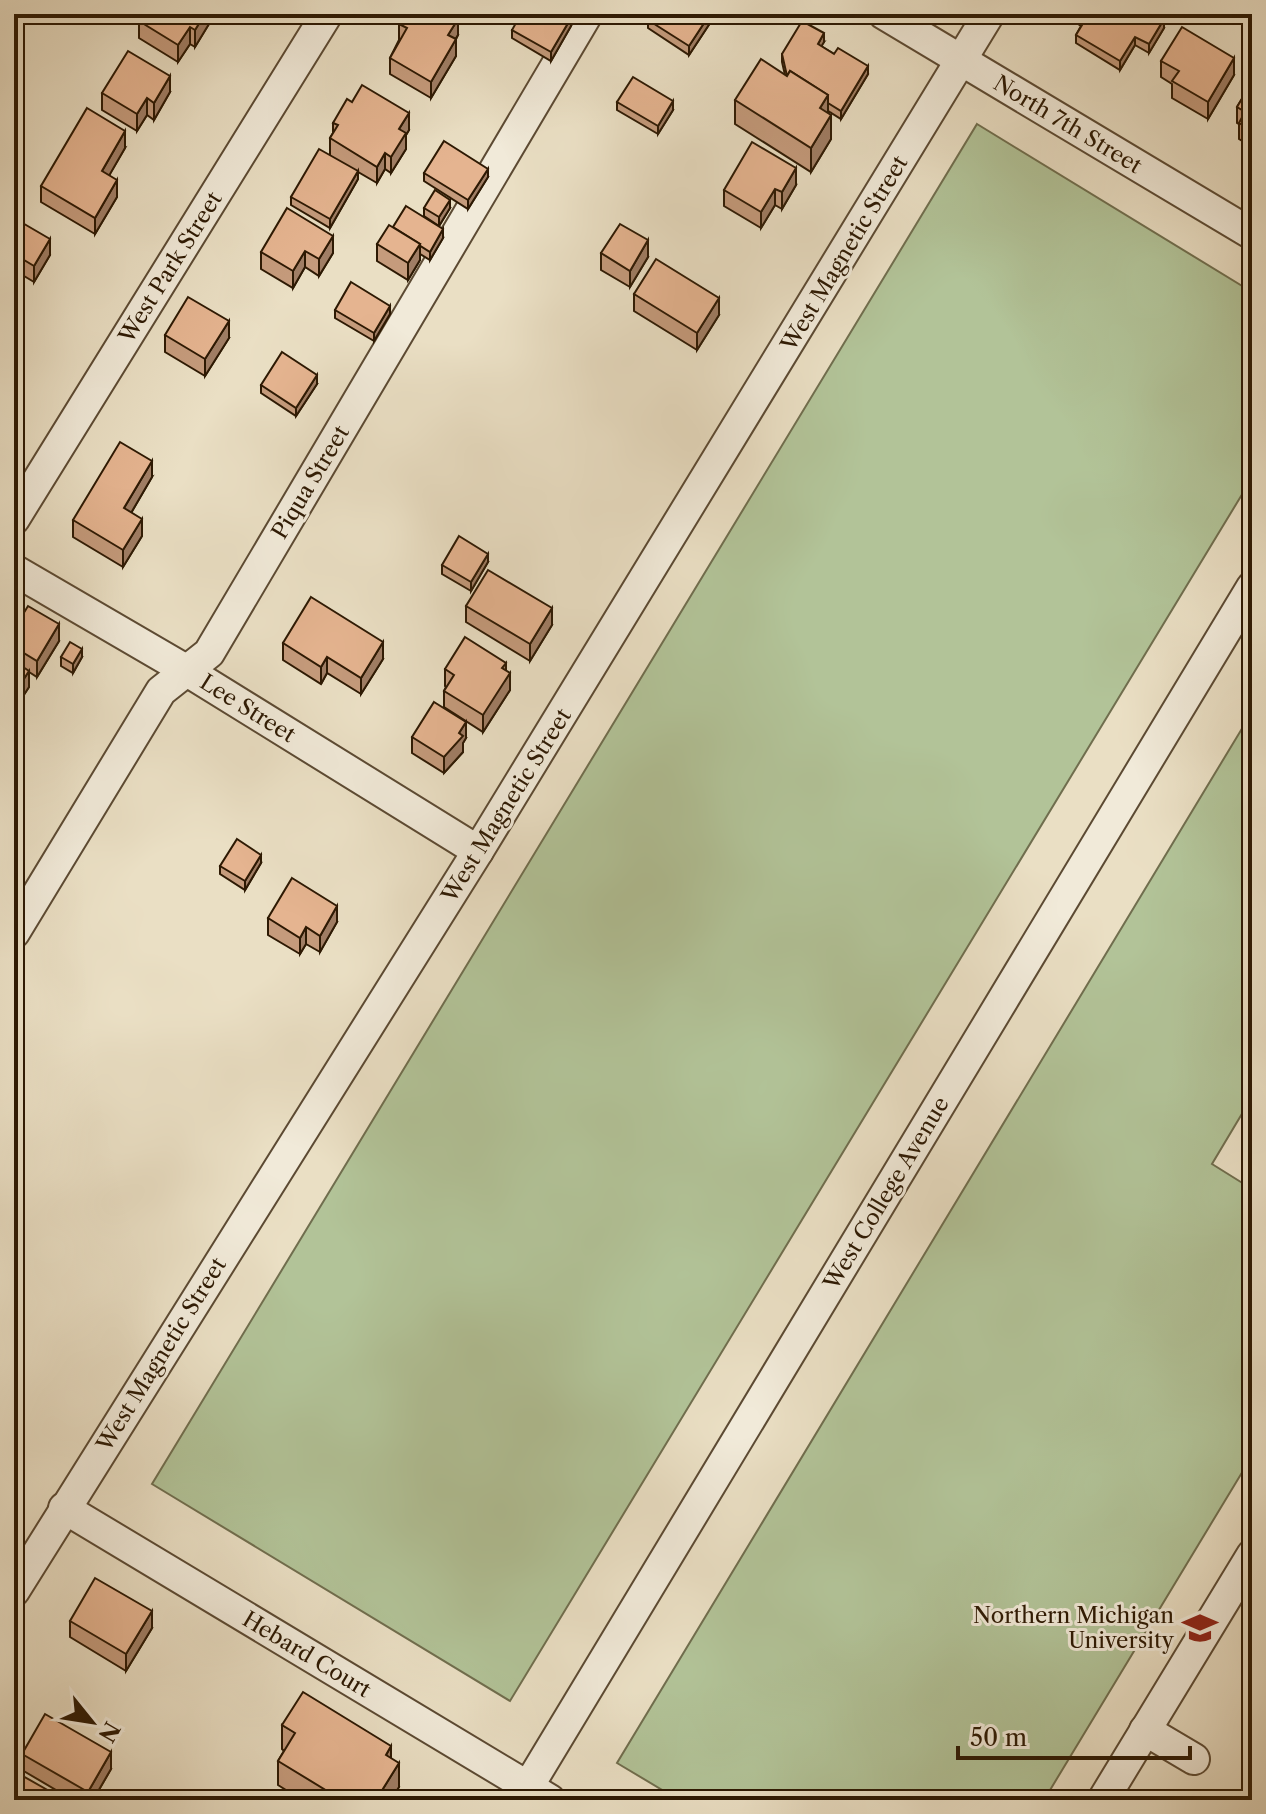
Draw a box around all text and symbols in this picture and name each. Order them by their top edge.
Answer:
street label: North 7th Street [989,69,1147,179]
street label: West Magnetic Street [775,150,914,357]
street label: West Park Street [113,186,228,349]
street label: Piqua Street [266,420,355,544]
street label: Lee Street [195,669,301,748]
street label: West Magnetic Street [435,703,577,908]
street label: West College Avenue [818,1092,955,1296]
street label: West Magnetic Street [90,1252,232,1457]
place label: Northern Michigan University [973,1602,1175,1654]
street label: Hebard Court [238,1606,376,1703]
school or university icon: Northern Michigan University [1181,1609,1219,1647]
north arrow [52,1682,132,1762]
scale bar [958,1710,1190,1760]
text: N [92,1717,125,1747]
text: 50 m [970,1723,1027,1752]

